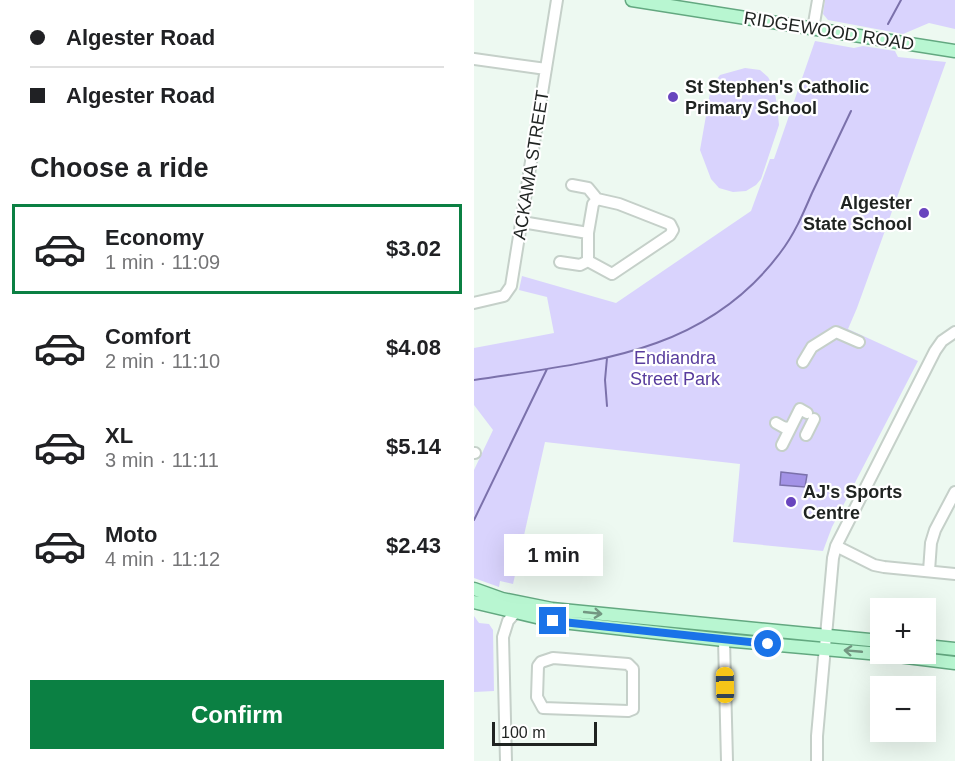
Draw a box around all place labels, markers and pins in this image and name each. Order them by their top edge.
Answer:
place label: St Stephen's Catholic Primary School [685,77,869,118]
marker: St Stephen's Catholic Primary School [666,90,680,104]
place label: Algester State School [803,193,912,234]
marker: Algester State School [917,206,931,220]
place label: AJ's Sports Centre [803,482,902,523]
marker: AJ's Sports Centre [784,495,798,509]

